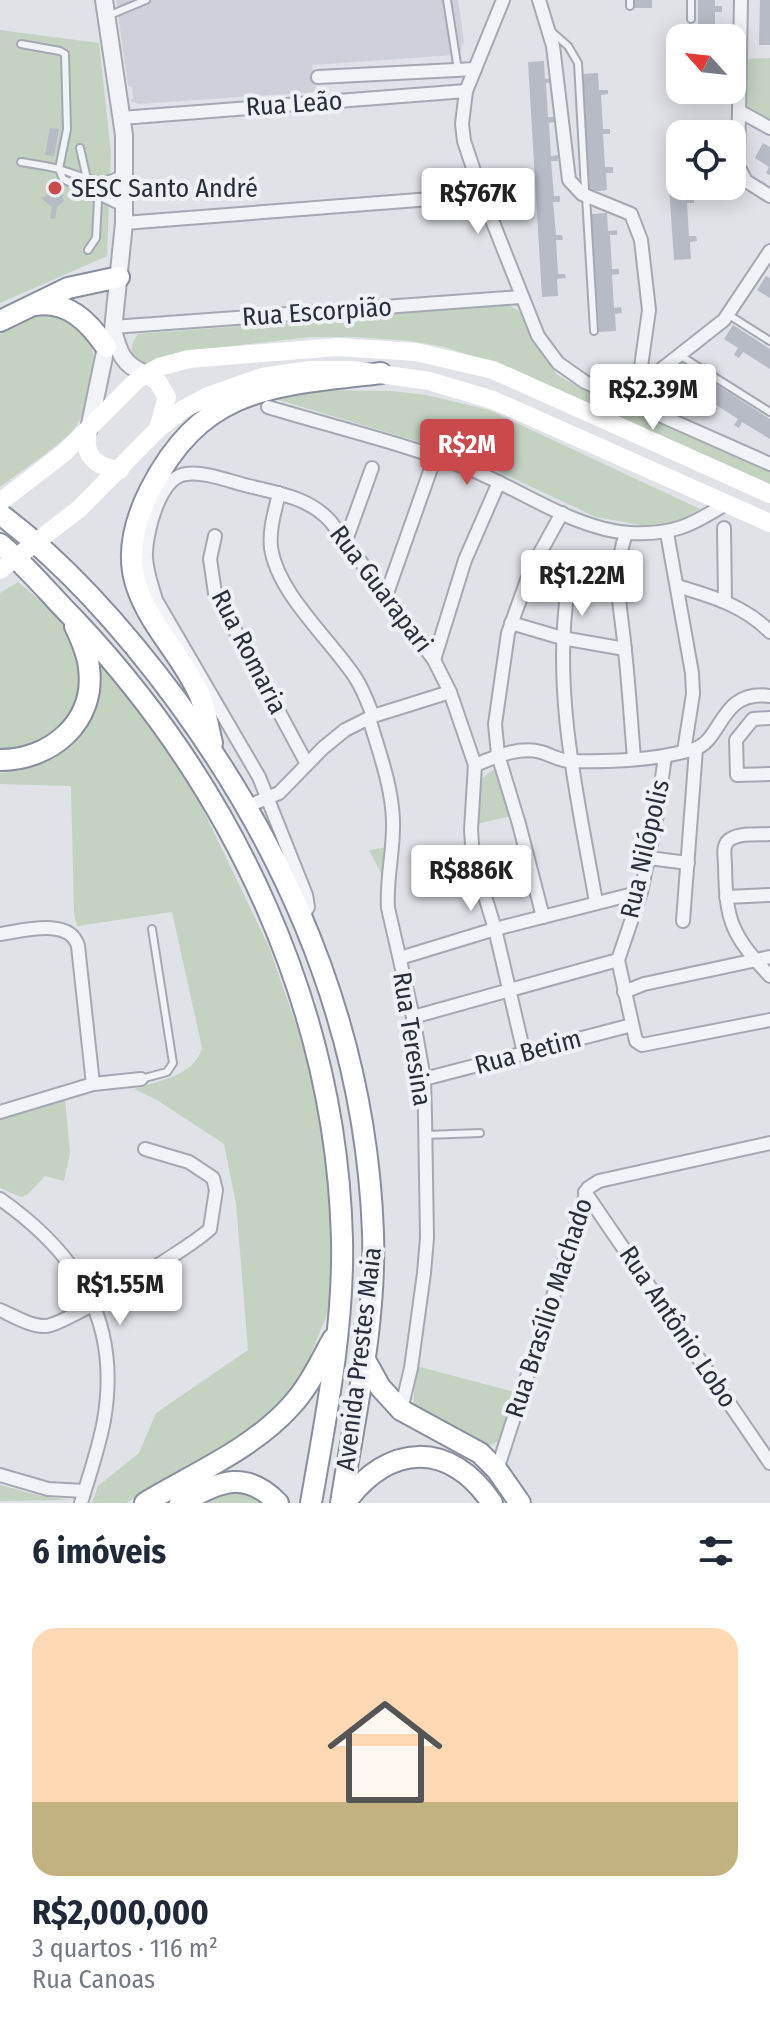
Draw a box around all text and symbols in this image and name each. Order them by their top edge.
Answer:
north arrow [666,24,746,104]
map controls [666,24,746,200]
street label: Rua Leão [245,85,343,123]
button: locate [666,120,746,200]
pin: R$767K [413,168,543,236]
place label: SESC Santo André [71,173,258,204]
text: R$767K [440,178,516,209]
marker: SESC Santo André [46,179,64,197]
street label: Rua Escorpião [241,291,393,333]
pin: R$2.39M [579,364,727,432]
text: R$2.39M [608,374,698,405]
pin: R$2M [420,419,514,487]
text: R$2M [438,429,496,460]
street label: Rua Guarapari [323,519,439,659]
pin: R$1.22M [508,550,656,618]
text: R$1.22M [539,560,625,591]
street label: Rua Romaria [205,585,293,719]
street label: Rua Nilópolis [614,777,676,921]
pin: R$886K [406,845,536,913]
text: R$886K [429,855,513,886]
street label: Rua Teresina [386,970,438,1108]
street label: Rua Betim [471,1023,585,1081]
street label: Rua Brasílio Machado [499,1194,599,1422]
street label: Rua Antônio Lobo [613,1240,743,1414]
street label: Avenida Prestes Maia [330,1245,388,1473]
pin: R$1.55M [46,1259,194,1327]
text: R$1.55M [76,1269,164,1300]
icon: filters [694,1529,738,1573]
text: 6 imóveis [32,1531,166,1572]
icon: home [313,1680,457,1824]
text: R$2,000,000 [32,1892,209,1933]
text: 3 quartos · 116 m² [32,1933,218,1964]
text: Rua Canoas [32,1964,155,1995]

